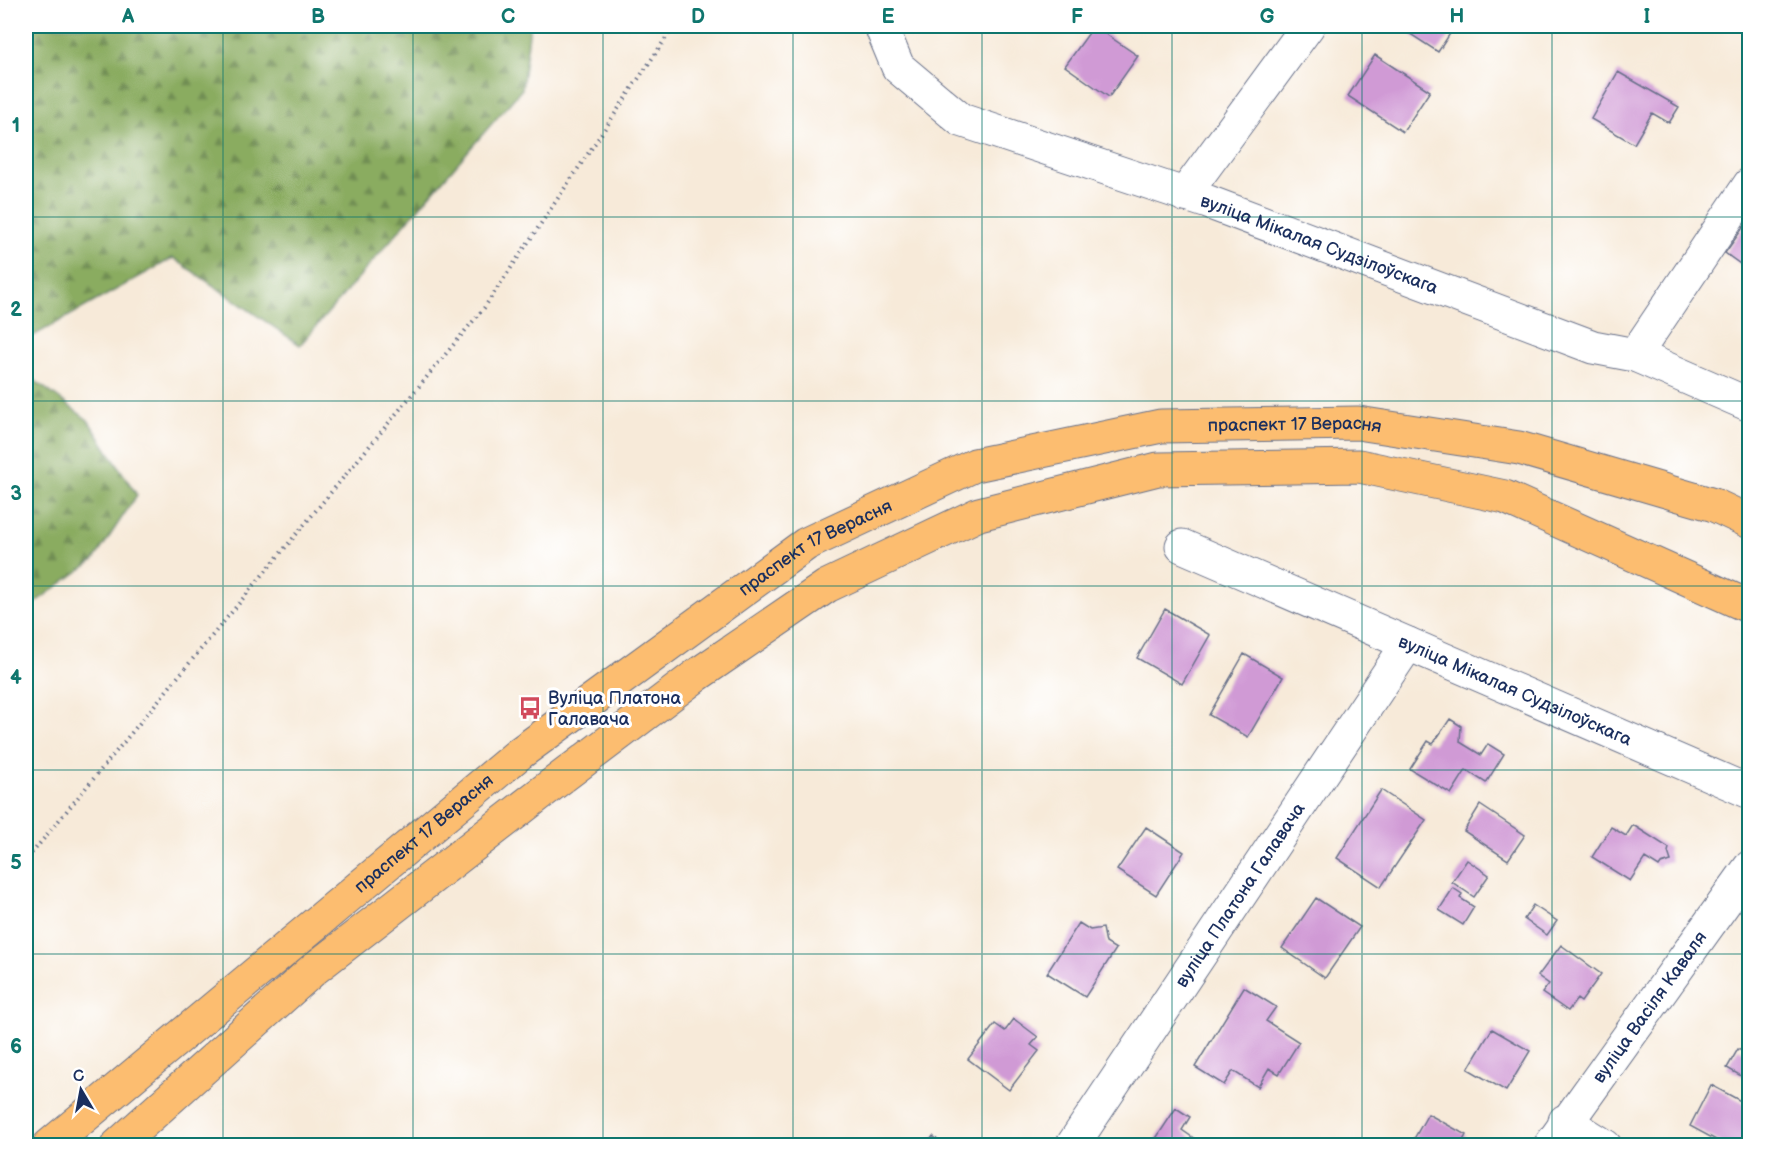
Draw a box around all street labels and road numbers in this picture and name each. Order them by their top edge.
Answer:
street label: вуліца Мікалая Судзілоўскага [1198,190,1441,298]
street label: праспект 17 Верасня [1207,412,1383,437]
street label: праспект 17 Верасня [735,495,895,600]
street label: вуліца Мікалая Судзілоўскага [1395,631,1635,750]
street label: праспект 17 Верасня [350,769,497,897]
street label: вуліца Платона Галавача [1171,799,1309,991]
street label: вуліца Васіля Каваля [1588,927,1711,1087]

